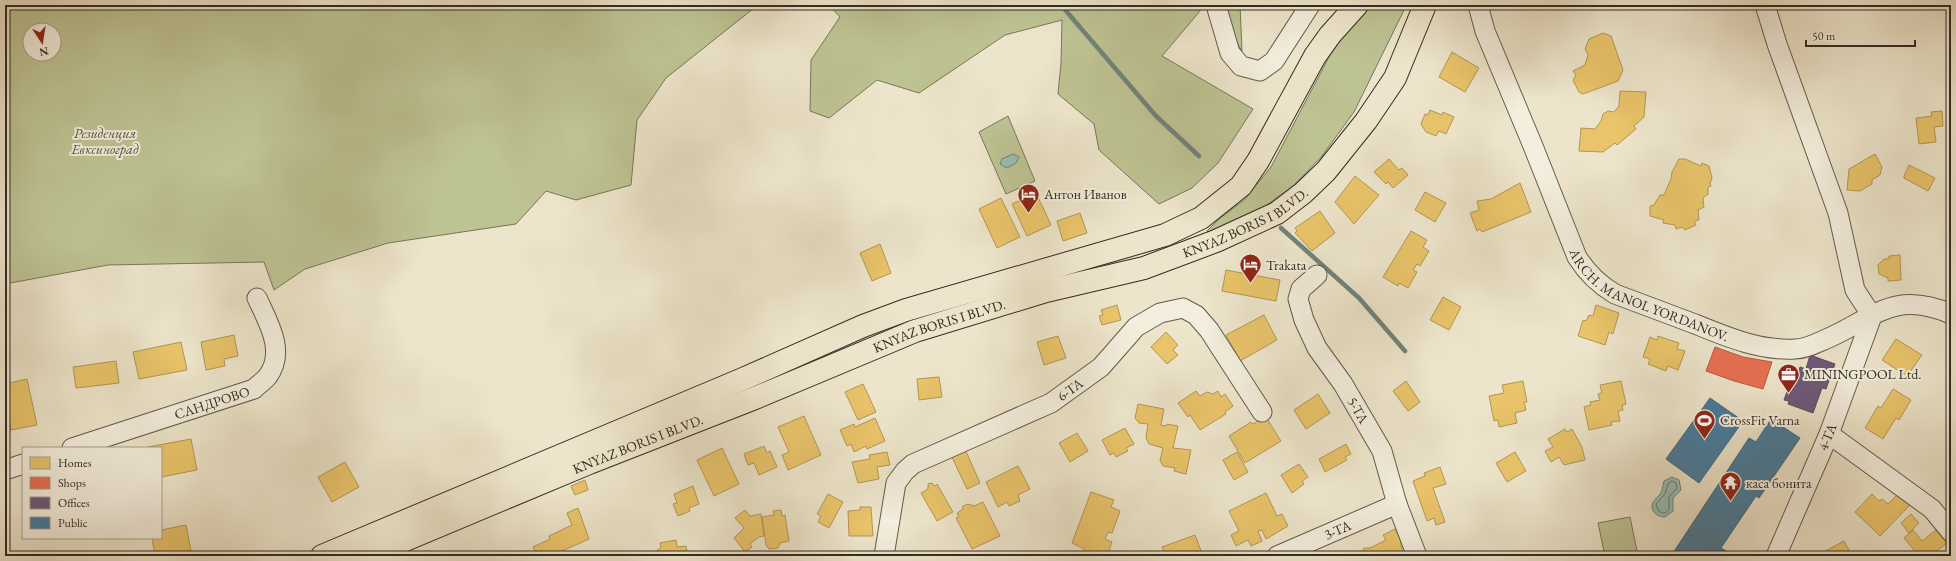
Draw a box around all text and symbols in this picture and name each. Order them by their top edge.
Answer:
north arrow [22,22,62,62]
scale bar [1806,22,1915,48]
text: 50 m [1812,28,1836,44]
text: N [38,44,50,60]
park label: Резиденция Евксиноград [71,124,139,158]
hotel icon: Антон Иванов [1015,181,1041,214]
street label: KNYAZ BORIS I BLVD. [1180,184,1312,262]
place label: Антон Иванов [1043,185,1127,203]
street label: ARCH. MANOL YORDANOV. [1565,245,1731,345]
hotel icon: Trakata [1238,252,1264,285]
place label: Trakata [1266,256,1307,274]
street label: KNYAZ BORIS I BLVD. [870,295,1007,357]
office icon: MININGPOOL Ltd. [1775,361,1801,394]
place label: MININGPOOL Ltd. [1804,365,1921,383]
street label: 6-ТА [1054,374,1087,405]
street label: САНДРОВО [172,382,252,423]
street label: 5-ТА [1343,394,1373,427]
sports icon: CrossFit Varna [1691,407,1717,440]
street label: KNYAZ BORIS I BLVD. [570,410,706,478]
place label: CrossFit Varna [1720,411,1800,429]
street label: 4-ТА [1813,421,1841,453]
legend [22,447,162,539]
text: Homes [58,455,92,471]
temple icon: каса бонита [1718,470,1744,503]
place label: каса бонита [1746,474,1812,492]
text: Shops [58,475,86,491]
text: Offices [58,495,90,511]
text: Public [58,515,88,531]
street label: 3-ТА [1321,516,1354,544]

